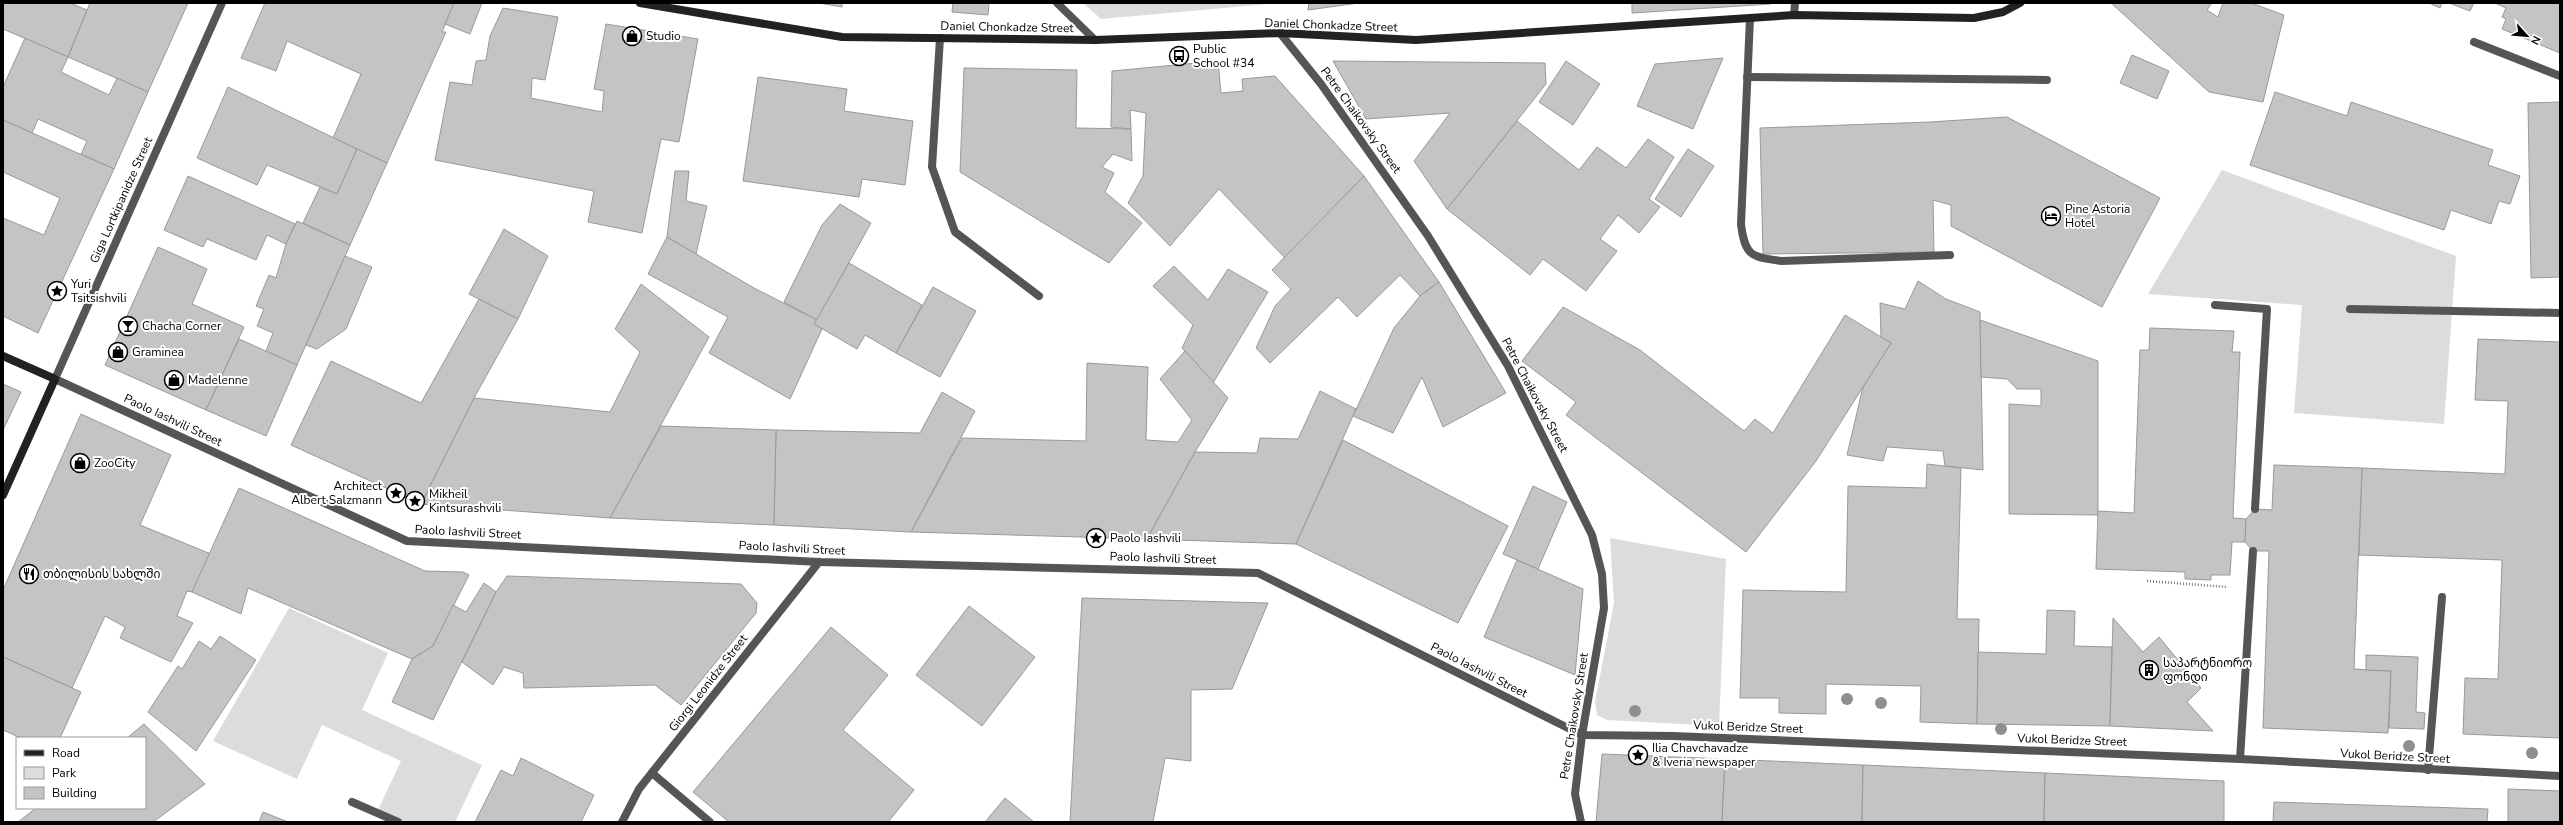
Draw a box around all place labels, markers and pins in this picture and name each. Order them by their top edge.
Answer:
shop icon: Studio [621,25,643,47]
place label: Studio [646,28,681,44]
place label: Public School #34 [1193,41,1254,71]
bus stop icon: Public School #34 [1168,45,1190,67]
place label: Pine Astoria Hotel [2065,201,2130,231]
hotel icon: Pine Astoria Hotel [2040,205,2062,227]
place label: Yuri Tsitsishvili [70,276,126,306]
place icon: Yuri Tsitsishvili [46,280,68,302]
bar icon: Chacha Corner [117,315,139,337]
place label: Chacha Corner [142,318,222,334]
shop icon: Graminea [107,341,129,363]
place label: Graminea [132,344,184,360]
shop icon: Madelenne [163,369,185,391]
place label: Madelenne [188,372,248,388]
shop icon: ZooCity [69,452,91,474]
place label: ZooCity [94,455,136,471]
place label: Architect Albert Salzmann [291,478,383,508]
place icon: Architect Albert Salzmann [385,482,407,504]
place label: Mikheil Kintsurashvili [429,486,501,516]
place icon: Mikheil Kintsurashvili [404,490,426,512]
place icon: Paolo Iashvili [1085,527,1107,549]
place label: Paolo Iashvili [1110,530,1181,546]
restaurant icon: თბილისის სახლში [18,563,40,585]
place label: თბილისის სახლში [43,566,161,582]
place label: საპარტნიორო ფონდი [2163,655,2252,685]
building icon: საპარტნიორო ფონდი [2138,659,2160,681]
place label: Ilia Chavchavadze & Iveria newspaper [1652,740,1756,770]
place icon: Ilia Chavchavadze & Iveria newspaper [1627,744,1649,766]

